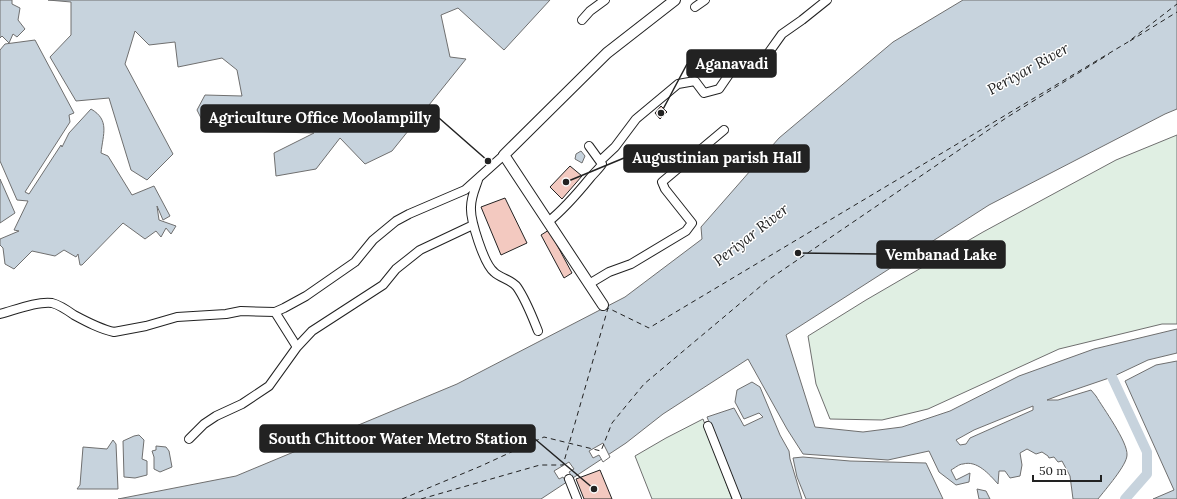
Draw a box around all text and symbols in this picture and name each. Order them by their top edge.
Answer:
water label: Periyar River [984,38,1072,99]
callout: Aganavadi [687,50,776,77]
text: Aganavadi [695,54,769,73]
callout: Agriculture Office Moolampilly [201,105,439,132]
text: Agriculture Office Moolampilly [209,108,432,127]
callout: Augustinian parish Hall [624,145,809,172]
text: Augustinian parish Hall [632,148,802,167]
water label: Periyar River [709,199,792,270]
callout: Vembanad Lake [877,241,1005,268]
text: Vembanad Lake [885,245,997,264]
callout: South Chittoor Water Metro Station [260,425,535,452]
text: South Chittoor Water Metro Station [269,429,528,448]
scale bar [1033,457,1101,483]
text: 50 m [1039,463,1067,478]

